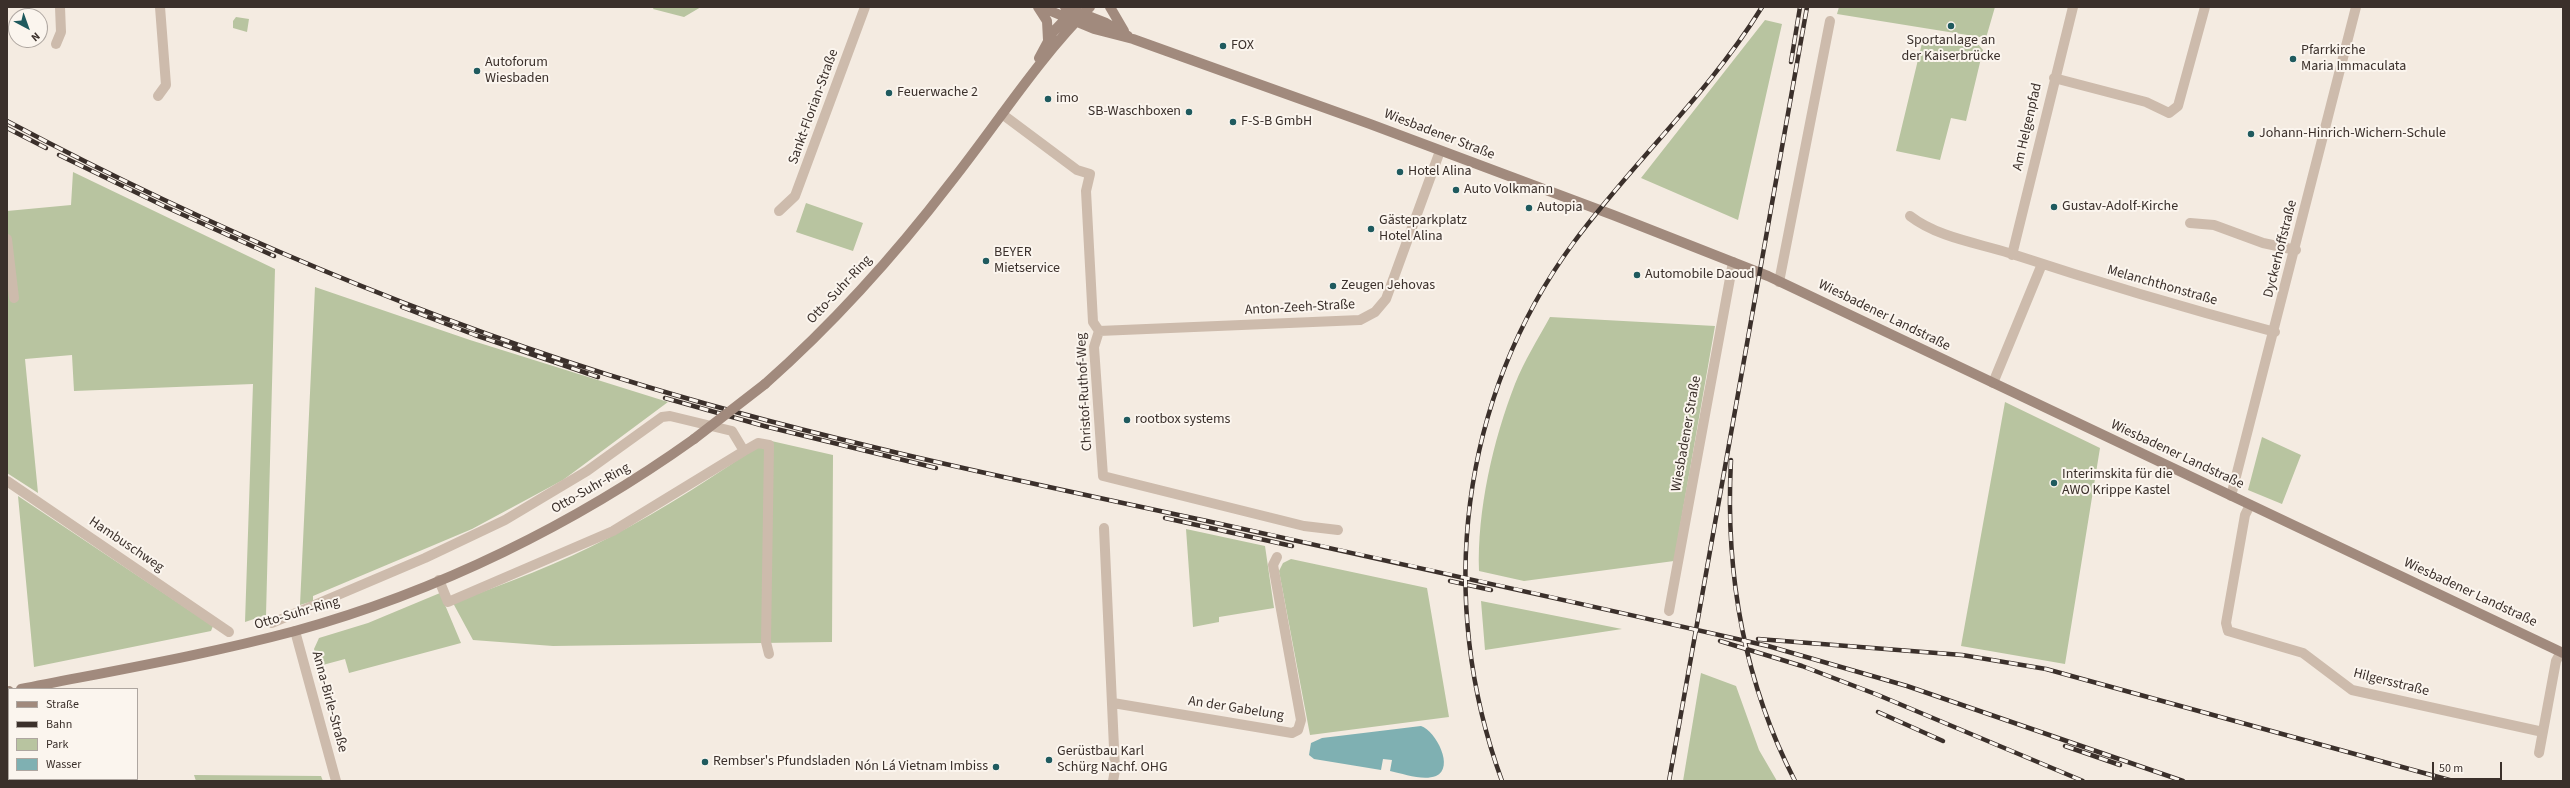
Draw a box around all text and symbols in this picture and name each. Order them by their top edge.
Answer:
north arrow [8,8,48,48]
marker: Sportanlage an der Kaiserbrücke [1946,21,1956,31]
text: N [28,29,43,45]
place label: Sportanlage an der Kaiserbrücke [1902,33,2000,66]
place label: FOX [1231,38,1254,54]
marker: FOX [1218,41,1228,51]
place label: Pfarrkirche Maria Immaculata [2301,43,2406,76]
street label: Sankt-Florian-Straße [785,47,843,167]
marker: Pfarrkirche Maria Immaculata [2288,54,2298,64]
place label: Autoforum Wiesbaden [485,55,549,88]
marker: Autoforum Wiesbaden [472,66,482,76]
street label: Am Helgenpfad [2010,82,2046,172]
place label: Feuerwache 2 [897,85,978,101]
marker: Feuerwache 2 [884,88,894,98]
place label: imo [1056,91,1079,107]
marker: imo [1043,94,1053,104]
place label: SB-Waschboxen [1088,104,1181,120]
street label: Wiesbadener Straße [1381,106,1497,164]
marker: SB-Waschboxen [1184,107,1194,117]
place label: F-S-B GmbH [1241,114,1312,130]
marker: F-S-B GmbH [1228,117,1238,127]
place label: Johann-Hinrich-Wichern-Schule [2259,126,2446,142]
marker: Johann-Hinrich-Wichern-Schule [2246,129,2256,139]
place label: Hotel Alina [1408,164,1472,180]
marker: Hotel Alina [1395,167,1405,177]
place label: Auto Volkmann [1464,182,1553,198]
marker: Auto Volkmann [1451,185,1461,195]
street label: Dyckerhoffstraße [2261,198,2301,300]
place label: Gustav-Adolf-Kirche [2062,199,2178,215]
place label: Autopia [1537,200,1583,216]
marker: Gustav-Adolf-Kirche [2049,202,2059,212]
marker: Autopia [1524,203,1534,213]
place label: Gästeparkplatz Hotel Alina [1379,213,1467,246]
marker: Gästeparkplatz Hotel Alina [1366,224,1376,234]
place label: BEYER Mietservice [994,245,1060,278]
street label: Otto-Suhr-Ring [804,252,876,328]
marker: BEYER Mietservice [981,256,991,266]
street label: Melanchthonstraße [2105,262,2219,310]
place label: Automobile Daoud [1645,267,1755,283]
marker: Automobile Daoud [1632,270,1642,280]
street label: Wiesbadener Landstraße [1815,277,1953,355]
place label: Zeugen Jehovas [1341,278,1435,294]
marker: Zeugen Jehovas [1328,281,1338,291]
street label: Anton-Zeeh-Straße [1244,297,1356,319]
street label: Christof-Ruthof-Weg [1074,332,1096,452]
street label: Wiesbadener Straße [1669,375,1705,493]
place label: rootbox systems [1135,412,1230,428]
marker: rootbox systems [1122,415,1132,425]
street label: Wiesbadener Landstraße [2108,417,2246,493]
street label: Otto-Suhr-Ring [549,460,633,518]
place label: Interimskita für die AWO Krippe Kastel [2062,467,2173,500]
marker: Interimskita für die AWO Krippe Kastel [2049,478,2059,488]
street label: Hambuschweg [85,514,167,576]
street label: Wiesbadener Landstraße [2401,555,2539,631]
street label: Otto-Suhr-Ring [252,594,342,634]
street label: Anna-Birle-Straße [307,650,351,754]
street label: Hilgersstraße [2351,665,2431,701]
legend [8,688,138,780]
street label: An der Gabelung [1187,693,1285,725]
text: Straße [46,696,79,713]
text: Bahn [46,716,72,733]
text: Park [46,736,68,753]
place label: Gerüstbau Karl Schürg Nachf. OHG [1057,744,1168,776]
place label: Rembser's Pfundsladen [713,754,851,770]
scale bar [2434,754,2504,780]
marker: Gerüstbau Karl Schürg Nachf. OHG [1044,755,1054,765]
text: Wasser [46,756,81,773]
marker: Rembser's Pfundsladen [700,757,710,767]
place label: Nón Lá Vietnam Imbiss [855,759,988,775]
text: 50 m [2439,760,2463,777]
marker: Nón Lá Vietnam Imbiss [991,762,1001,772]

